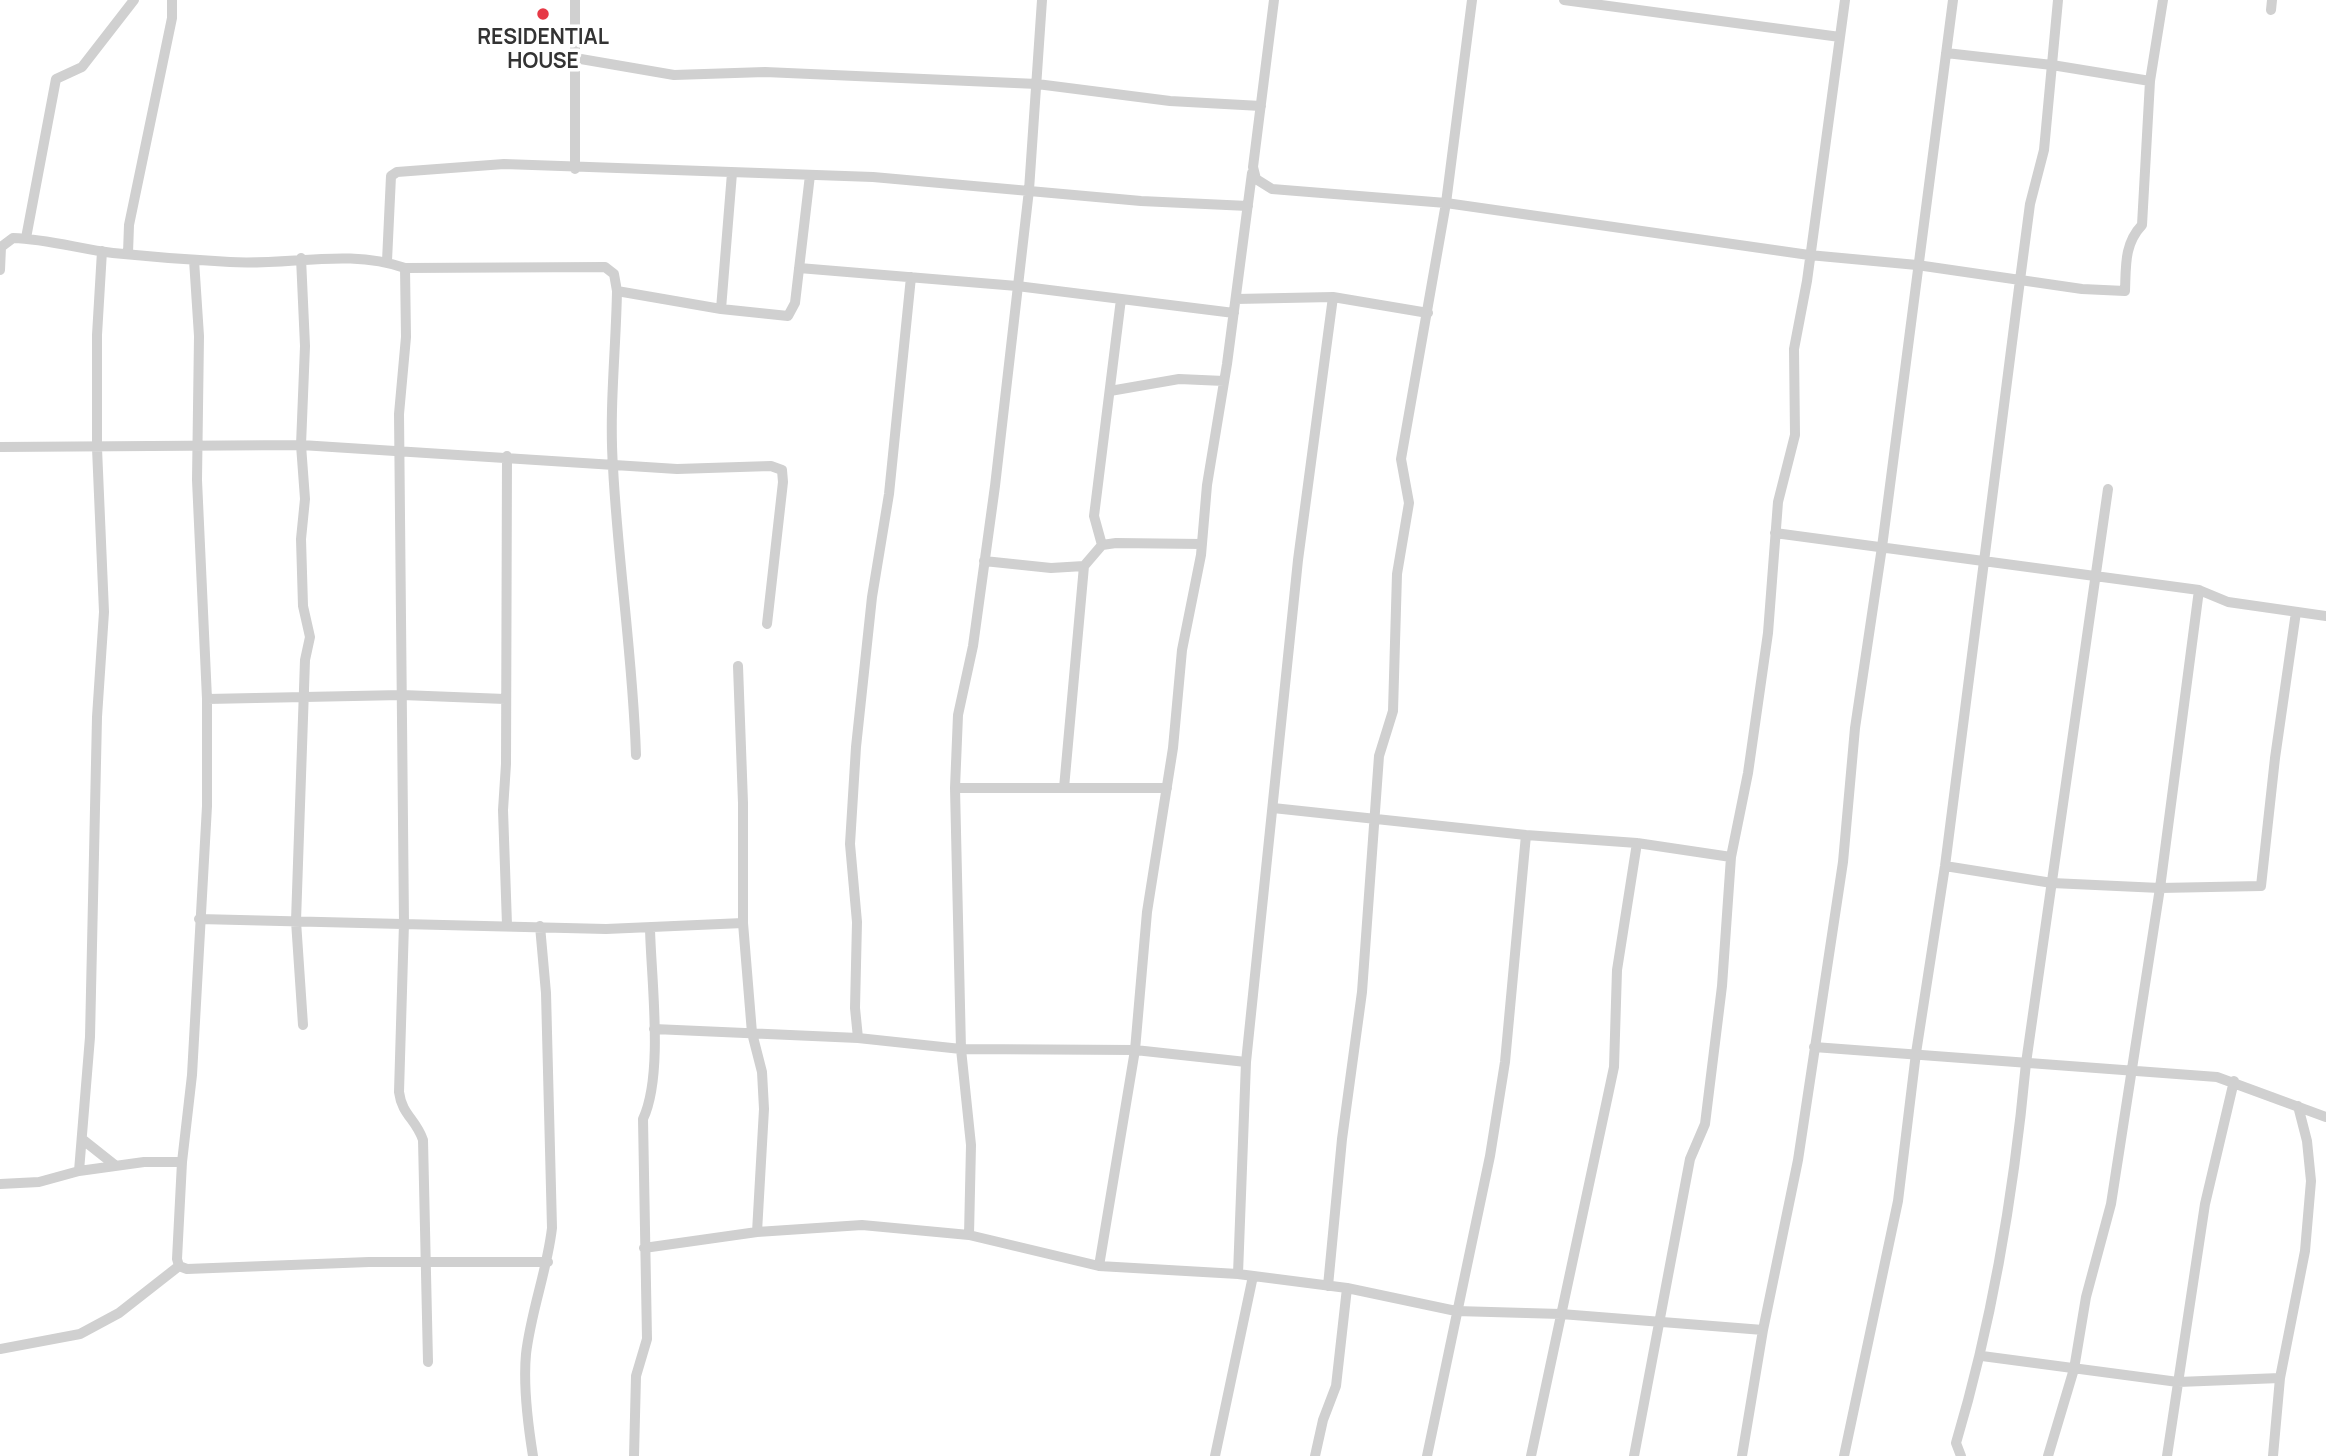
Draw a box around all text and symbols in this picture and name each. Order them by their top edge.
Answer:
marker: RESIDENTIAL HOUSE [535,6,551,22]
place label: RESIDENTIAL HOUSE [477,25,609,75]

